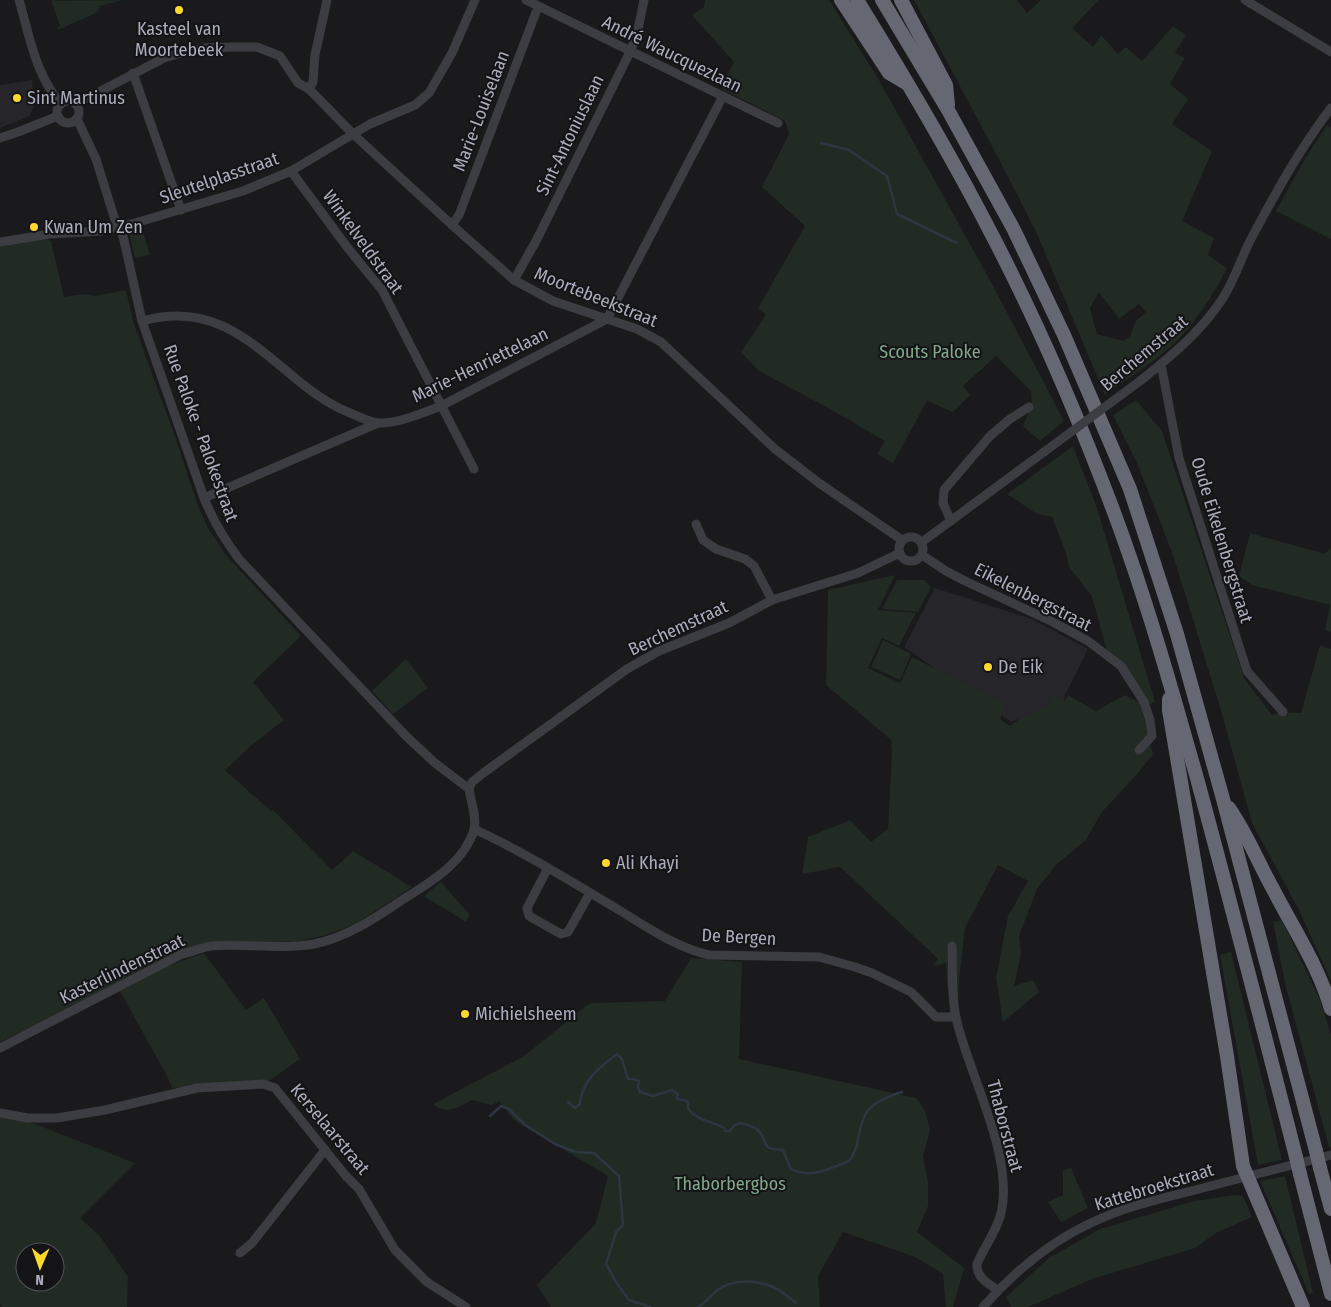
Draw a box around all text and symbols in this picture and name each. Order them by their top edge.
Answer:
marker: Kasteel van Moortebeek [173,4,185,16]
street label: André Waucquezlaan [599,11,745,97]
place label: Kasteel van Moortebeek [135,18,224,61]
street label: Marie-Louiselaan [448,48,514,174]
street label: Sint-Antoniuslaan [531,71,609,199]
place label: Sint Martinus [27,87,125,109]
marker: Sint Martinus [11,92,23,104]
street label: Sleutelplasstraat [157,147,281,209]
street label: Winkelveldstraat [318,186,408,298]
place label: Kwan Um Zen [44,216,143,238]
marker: Kwan Um Zen [28,221,40,233]
street label: Moortebeekstraat [531,262,661,332]
street label: Berchemstraat [1096,310,1192,396]
street label: Marie-Henriettelaan [408,322,552,408]
street label: Rue Paloke - Palokestraat [159,341,243,525]
park label: Scouts Paloke [879,341,981,363]
street label: Oude Eikelenbergstraat [1186,454,1258,626]
street label: Eikelenbergstraat [971,558,1095,636]
street label: Berchemstraat [625,595,731,661]
place label: De Eik [998,656,1044,678]
marker: De Eik [982,661,994,673]
place label: Ali Khayi [616,852,679,874]
marker: Ali Khayi [600,857,612,869]
street label: De Bergen [701,924,777,950]
street label: Kasterlindenstraat [56,929,188,1009]
place label: Michielsheem [475,1003,577,1025]
marker: Michielsheem [459,1008,471,1020]
street label: Thaborstraat [982,1078,1028,1175]
street label: Kerselaarstraat [286,1079,374,1179]
street label: Kattebroekstraat [1092,1158,1216,1216]
park label: Thaborbergbos [674,1173,786,1195]
north arrow [15,1242,65,1292]
text: N [35,1271,44,1288]

